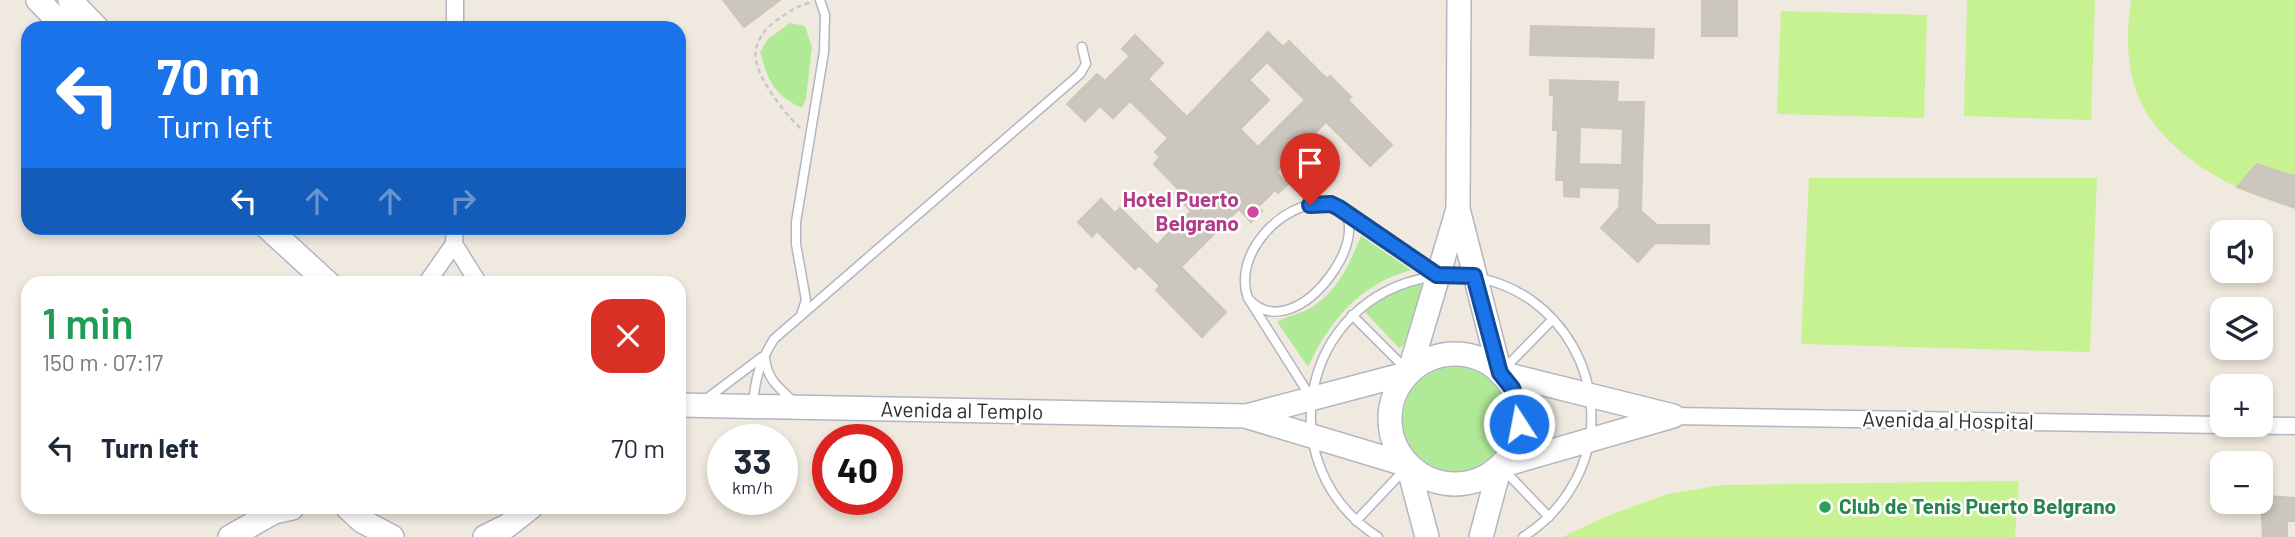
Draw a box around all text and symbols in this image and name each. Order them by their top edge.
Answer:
text: 70 m [157,46,260,105]
icon: left [42,49,133,140]
text: Turn left [157,106,274,144]
pin [1280,133,1340,205]
icon: arrive [1291,144,1329,182]
icon: left [225,182,263,220]
icon: ahead [298,182,336,220]
icon: ahead [371,182,409,220]
icon: right [444,182,482,220]
place label: Hotel Puerto Belgrano [1123,186,1239,235]
marker: Hotel Puerto Belgrano [1245,204,1261,220]
map controls [2210,220,2273,514]
button: sound [2210,220,2273,283]
text: 1 min [42,297,134,347]
button: layers [2210,297,2273,360]
button: close [591,299,665,373]
text: 150 m · 07:17 [42,348,163,376]
button: + [2210,374,2273,437]
position arrow [1482,387,1556,461]
street label: Avenida al Templo [880,396,1044,423]
street label: Avenida al Hospital [1862,406,2034,433]
speed limit sign: 40 [812,424,903,515]
icon: left [42,429,80,467]
text: Turn left [101,432,199,463]
text: 70 m [611,432,665,463]
text: 33 [734,439,771,481]
button: − [2210,451,2273,514]
text: km/h [732,476,773,498]
place label: Club de Tenis Puerto Belgrano [1839,493,2116,518]
marker: Club de Tenis Puerto Belgrano [1817,499,1833,515]

